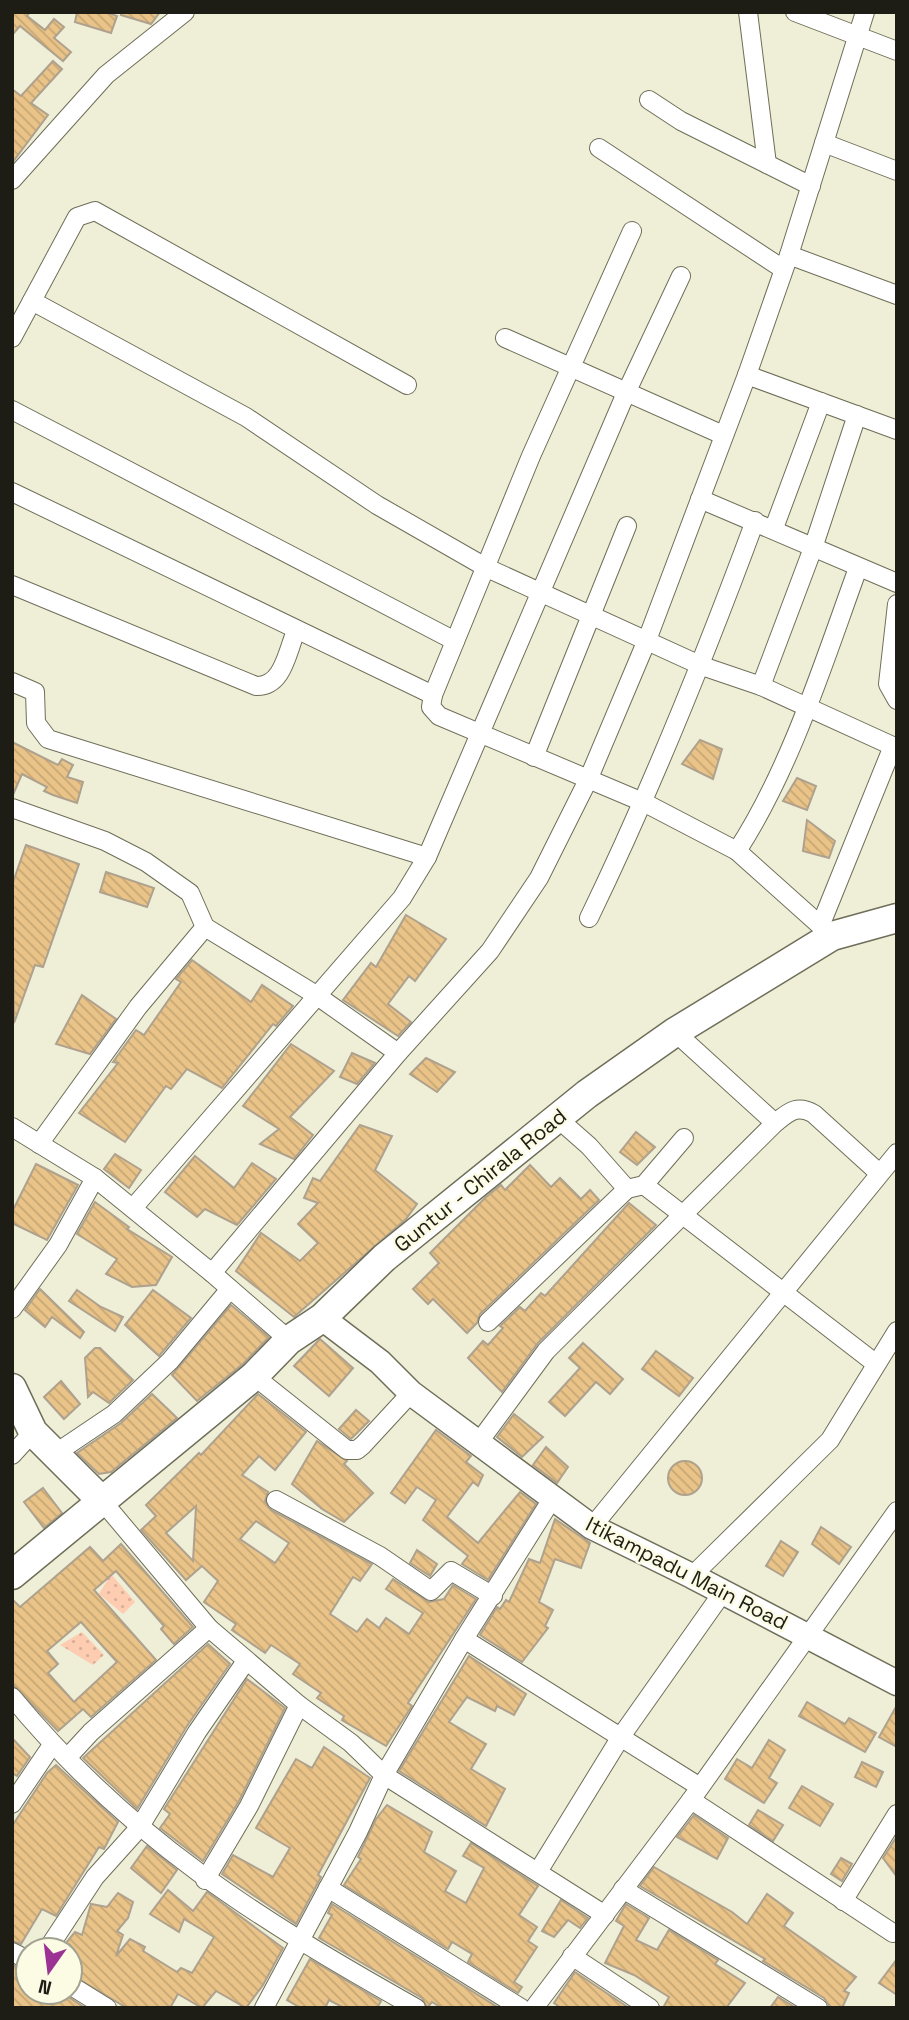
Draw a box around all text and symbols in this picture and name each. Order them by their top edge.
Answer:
street label: Guntur - Chirala Road [388,1102,572,1258]
street label: Itikampadu Main Road [581,1510,793,1636]
north arrow [14,1936,84,2006]
text: N [36,1973,54,2001]

